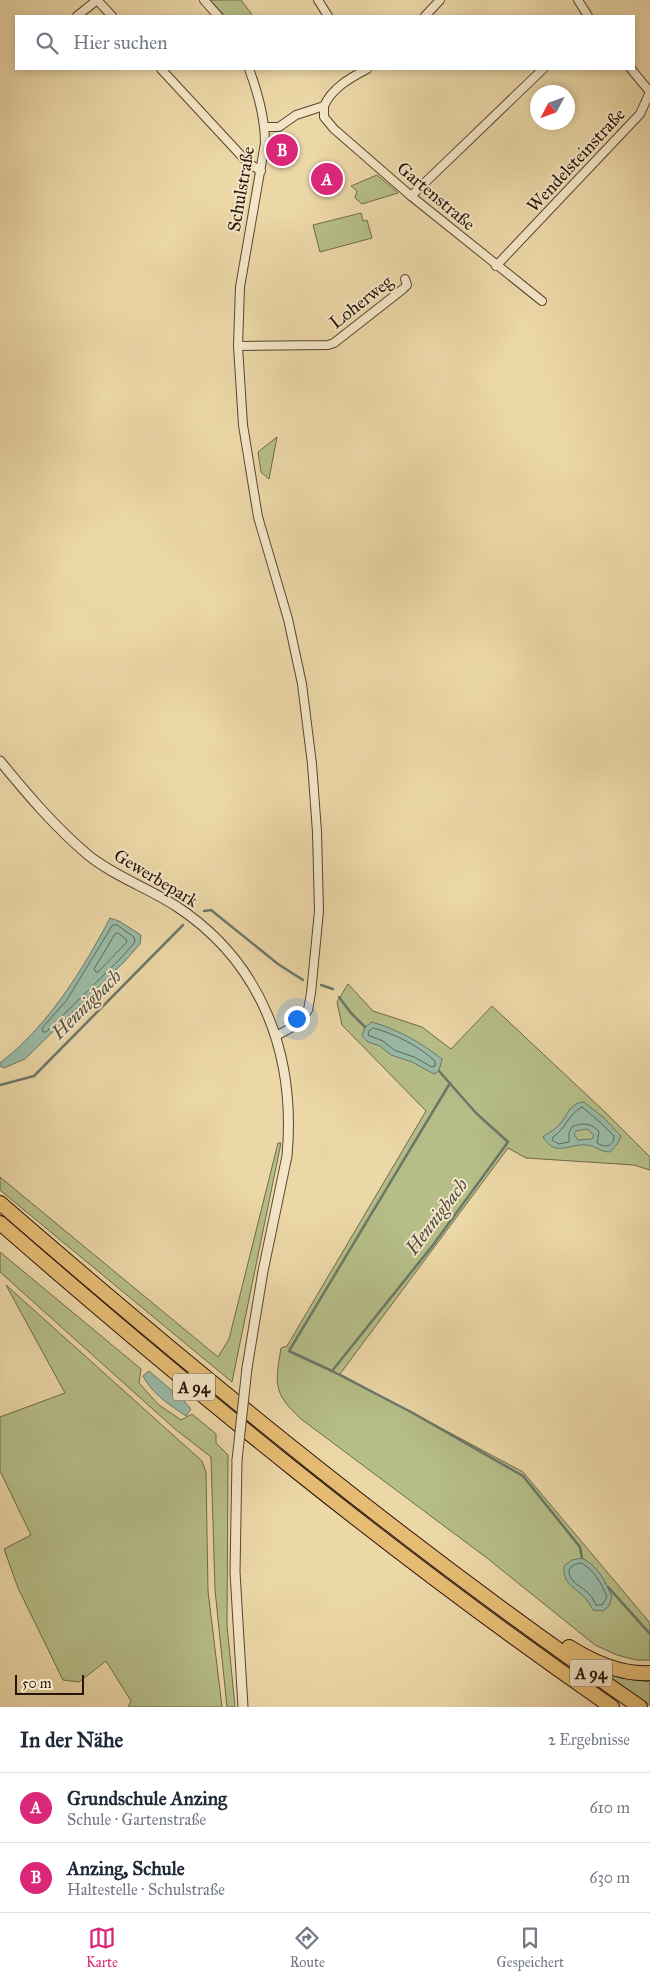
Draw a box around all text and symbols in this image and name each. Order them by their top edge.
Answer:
search box [15,15,635,70]
icon: search [33,29,61,57]
text: Hier suchen [73,31,167,54]
north arrow [530,85,575,130]
street label: Wendelsteinstraße [522,103,630,217]
pin: B [266,131,298,169]
street label: Schulstraße [223,145,259,233]
street label: Gartenstraße [392,157,480,235]
pin: A [311,160,343,198]
street label: Loherweg [325,270,398,334]
street label: Gewerbepark [110,844,203,912]
water label: Hennigbach [46,965,126,1045]
your location [284,1006,310,1032]
water label: Hennigbach [400,1174,472,1260]
road number: A 94 [173,1374,215,1400]
road number: A 94 [570,1660,612,1686]
scale bar [15,1672,84,1695]
text: 50 m [22,1675,51,1692]
text: In der Nähe [20,1727,123,1753]
text: 2 Ergebnisse [548,1730,630,1749]
text: Grundschule Anzing [67,1787,227,1810]
text: A [31,1798,41,1817]
text: 610 m [589,1798,630,1817]
text: Schule · Gartenstraße [67,1810,206,1829]
text: Anzing, Schule [67,1857,185,1880]
text: B [31,1868,41,1887]
text: 630 m [589,1868,630,1887]
text: Haltestelle · Schulstraße [67,1880,225,1899]
tab: Karte [86,1924,118,1971]
tab: Route [290,1924,325,1971]
tab: Gespeichert [497,1924,564,1971]

